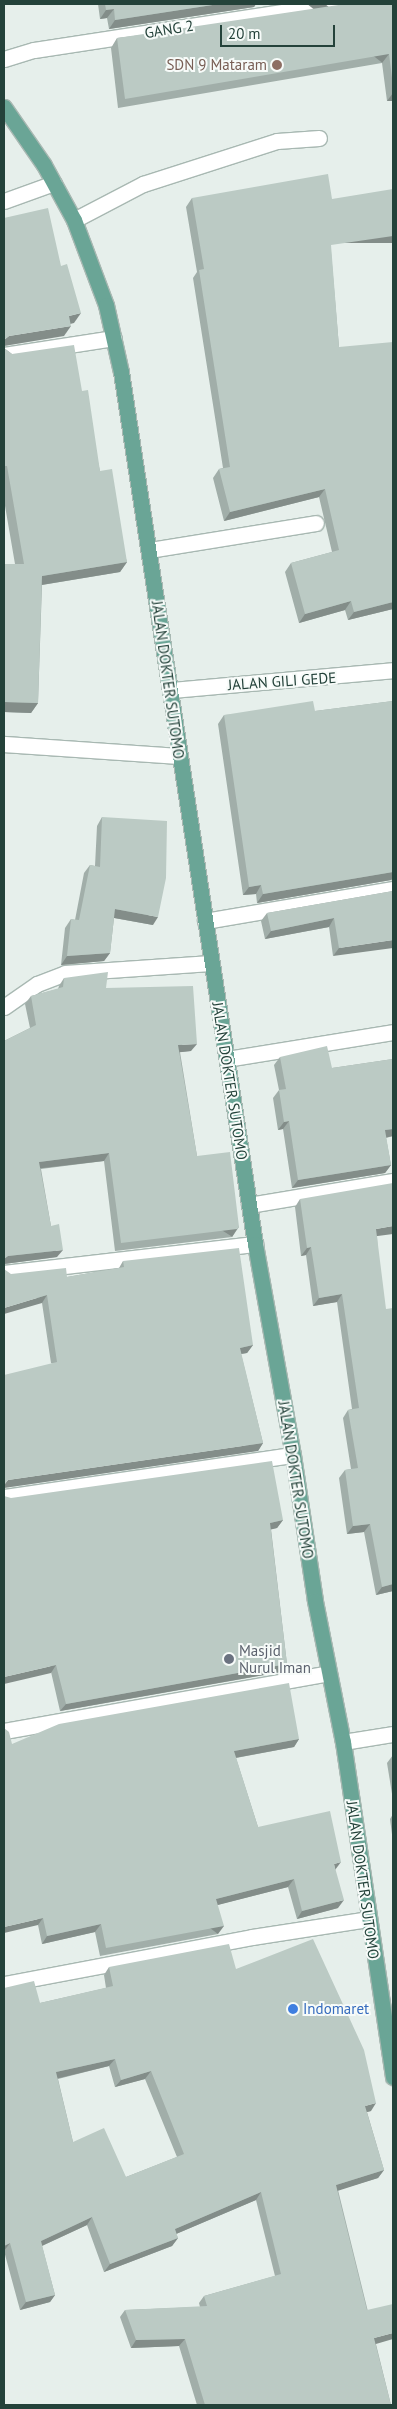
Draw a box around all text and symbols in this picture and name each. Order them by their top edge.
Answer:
scale bar [222,15,337,47]
street label: GANG 2 [143,16,195,42]
text: 20 m [228,24,261,43]
place label: SDN 9 Mataram [166,56,267,74]
marker: SDN 9 Mataram [271,59,283,71]
street label: JALAN DOKTER SUTOMO [148,600,188,760]
street label: JALAN GILI GEDE [227,668,337,694]
street label: JALAN DOKTER SUTOMO [209,1001,251,1161]
street label: JALAN DOKTER SUTOMO [275,1400,317,1560]
place label: Masjid Nurul Iman [239,1641,311,1676]
marker: Masjid Nurul Iman [223,1653,235,1665]
street label: JALAN DOKTER SUTOMO [343,1800,383,1960]
place label: Indomaret [303,2000,369,2018]
marker: Indomaret [287,2003,299,2015]

